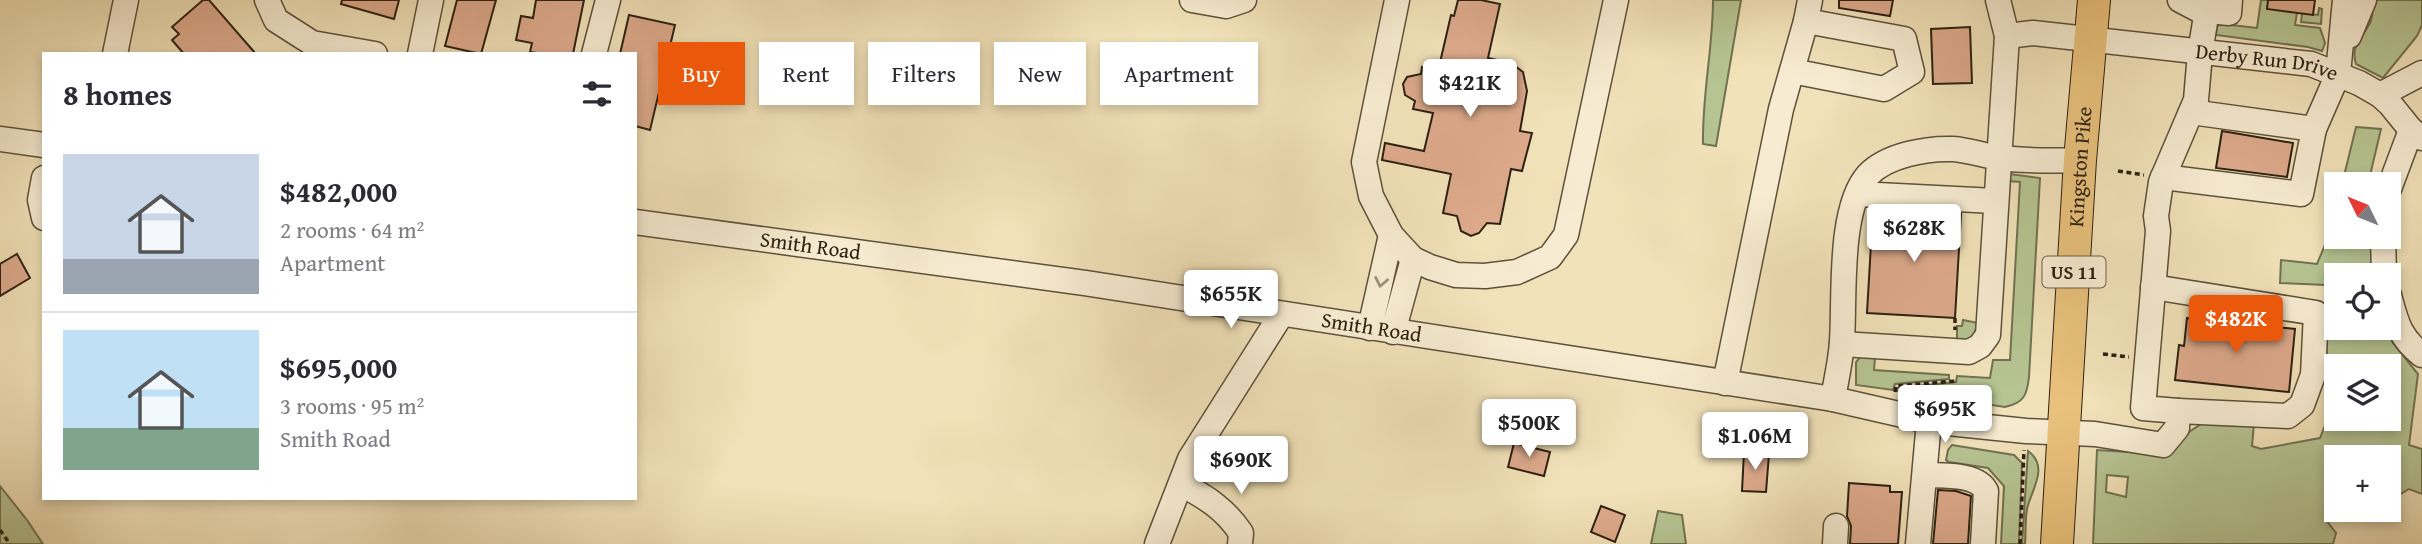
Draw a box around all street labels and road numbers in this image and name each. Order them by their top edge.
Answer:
street label: Derby Run Drive [2194,35,2343,88]
street label: Kingston Pike [2060,105,2100,228]
street label: Smith Road [758,223,863,268]
road number: US 11 [2042,256,2106,288]
street label: Smith Road [1319,304,1425,350]

